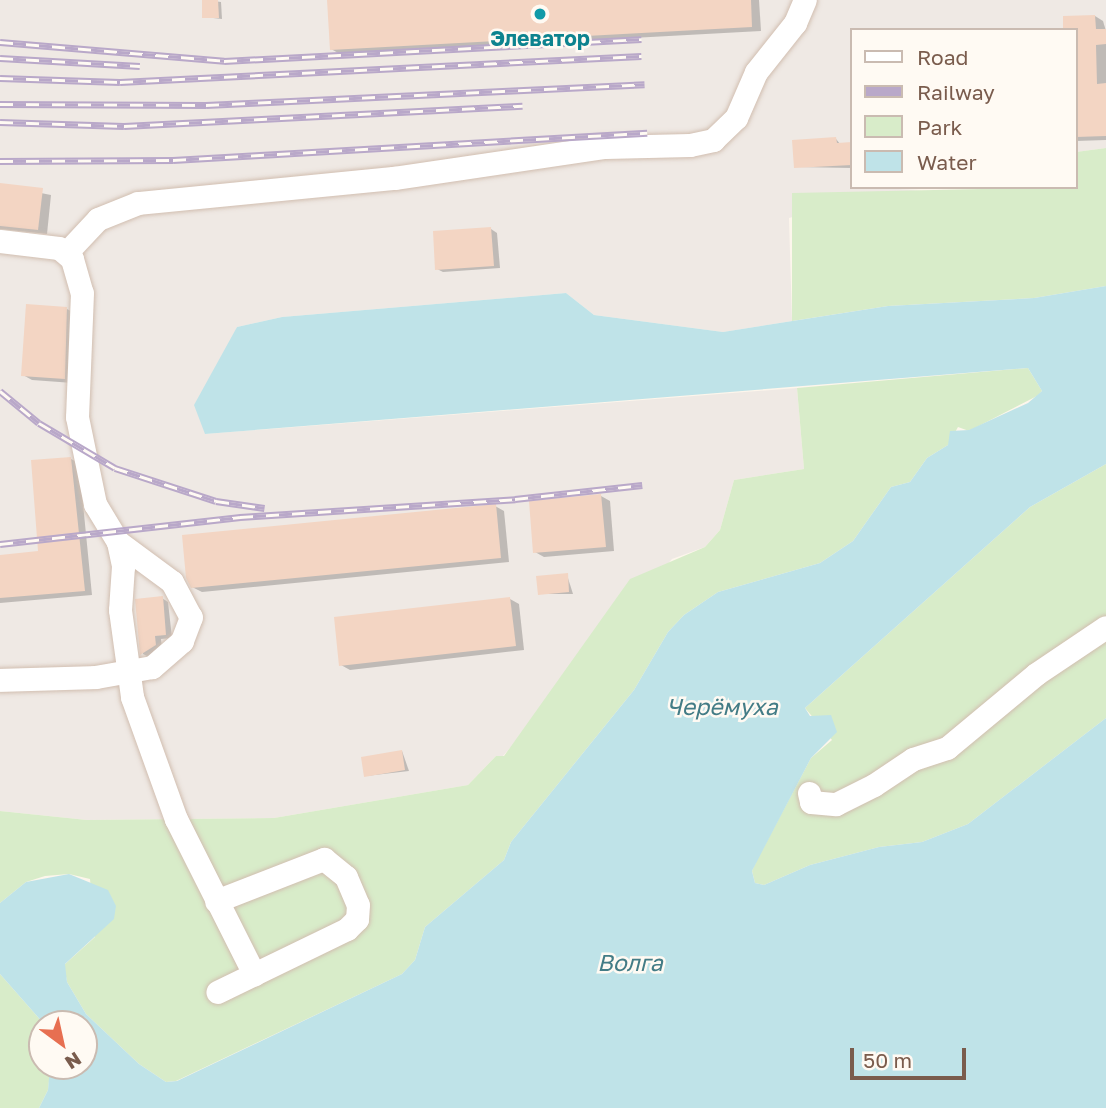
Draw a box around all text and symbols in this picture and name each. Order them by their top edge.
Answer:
marker: Элеватор [532,6,548,22]
place label: Элеватор [490,25,590,51]
legend [850,28,1078,189]
text: Road [917,44,968,70]
text: Railway [917,79,995,105]
text: Park [917,114,962,140]
text: Water [917,149,977,175]
water label: Черёмуха [666,692,778,720]
water label: Волга [597,948,663,976]
north arrow [28,1010,98,1080]
scale bar [854,1034,970,1078]
text: 50 m [863,1047,912,1073]
text: N [61,1048,86,1075]

